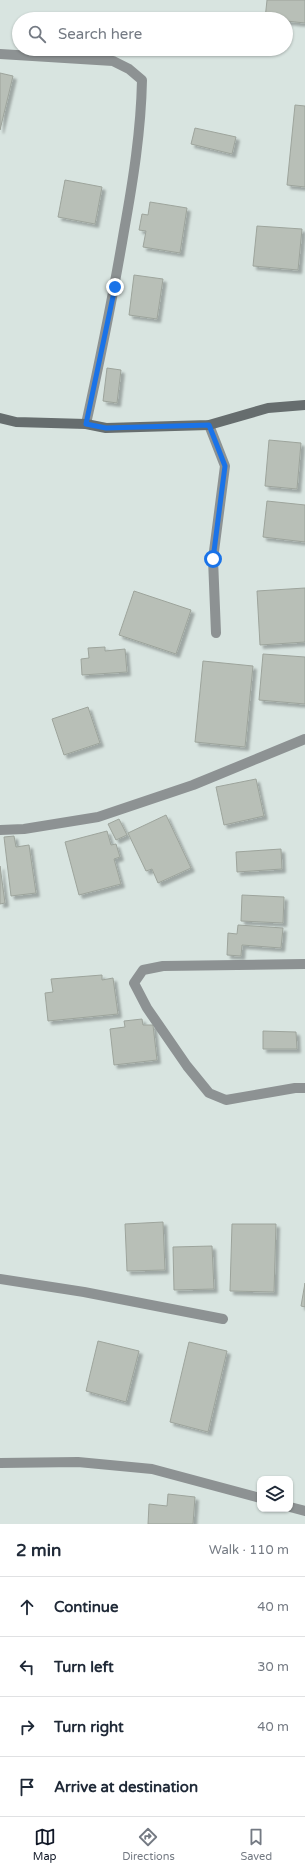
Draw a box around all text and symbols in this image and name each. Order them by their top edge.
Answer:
search box [12,12,293,56]
icon: search [26,23,48,45]
text: Search here [58,25,142,43]
route end [106,278,124,296]
route start [204,550,222,568]
map controls [257,1476,293,1512]
button: layers [257,1476,293,1512]
text: 2 min [16,1540,61,1561]
text: Walk · 110 m [209,1542,289,1558]
icon: ahead [16,1596,38,1618]
text: Continue [54,1598,118,1616]
text: 40 m [257,1599,289,1615]
icon: left [16,1656,38,1678]
text: Turn left [54,1658,114,1676]
text: 30 m [257,1659,289,1675]
icon: right [16,1716,38,1738]
text: Turn right [54,1718,124,1736]
text: 40 m [257,1719,289,1735]
icon: arrive [16,1776,38,1798]
text: Arrive at destination [54,1778,198,1796]
tab: Map [33,1826,57,1863]
tab: Directions [122,1826,175,1863]
tab: Saved [240,1826,272,1863]

